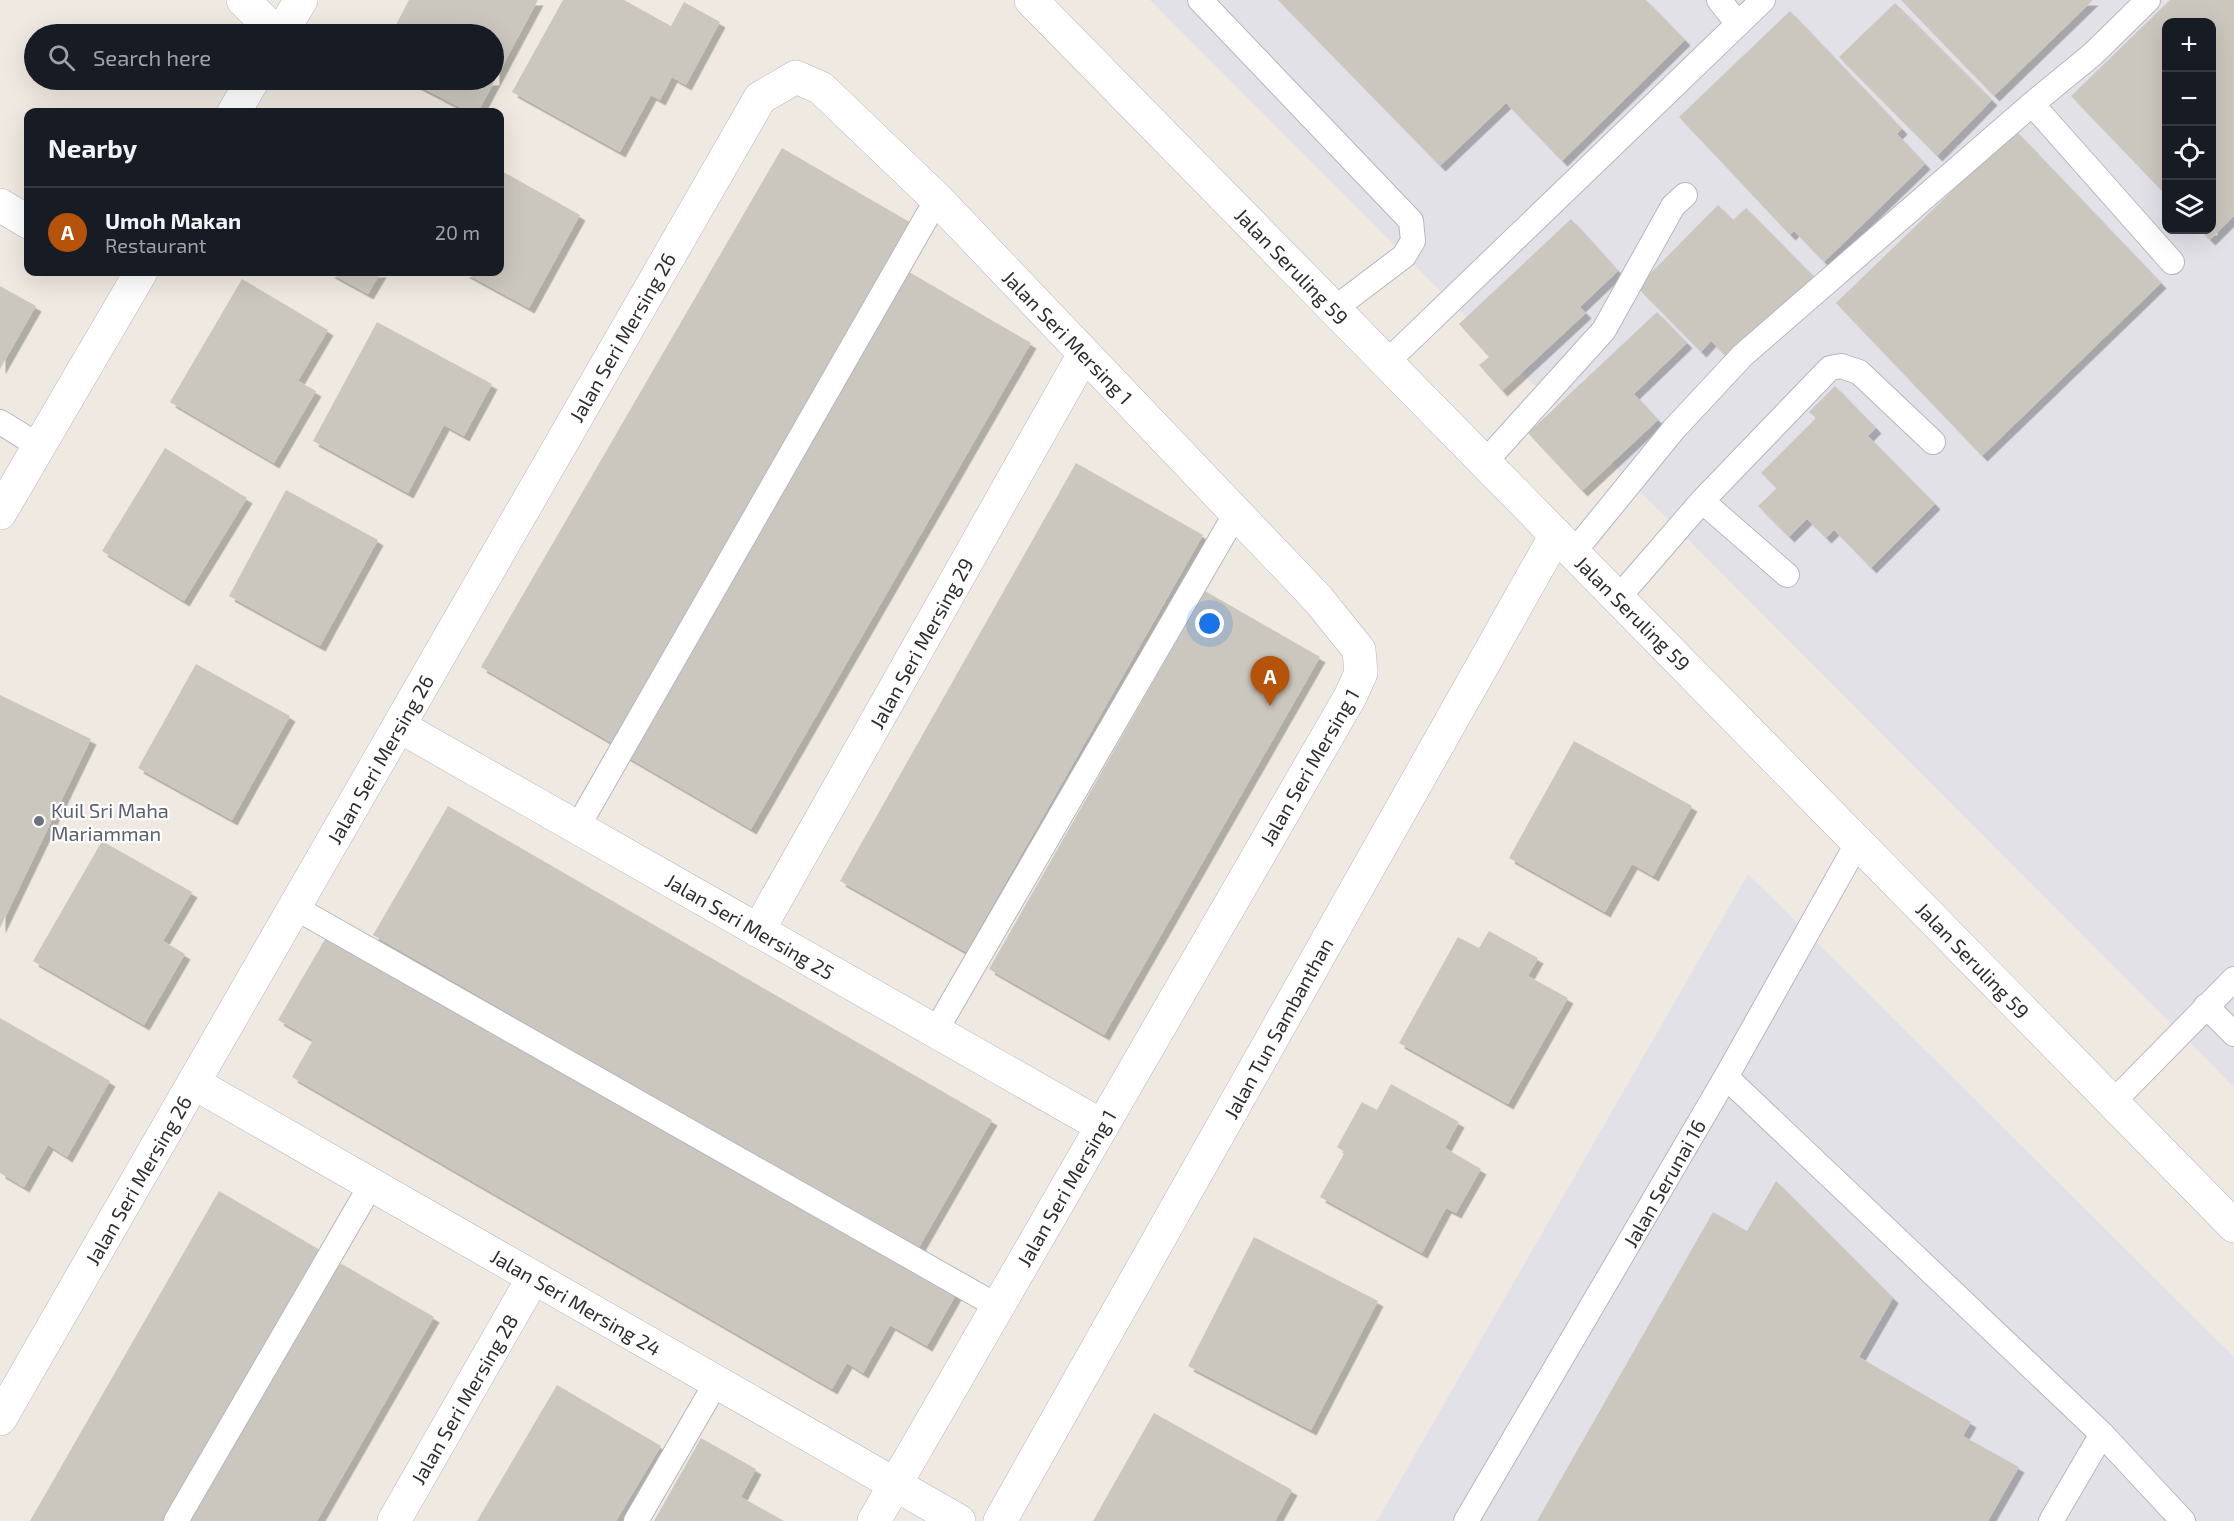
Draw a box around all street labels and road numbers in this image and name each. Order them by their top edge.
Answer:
street label: Jalan Seruling 59 [1230,203,1354,329]
street label: Jalan Seri Mersing 26 [564,248,680,426]
street label: Jalan Seri Mersing 1 [998,265,1138,409]
street label: Jalan Seruling 59 [1571,551,1695,675]
street label: Jalan Seri Mersing 29 [864,553,978,733]
street label: Jalan Seri Mersing 26 [322,670,438,848]
street label: Jalan Seri Mersing 1 [1254,684,1364,850]
street label: Jalan Seri Mersing 25 [661,868,839,984]
street label: Jalan Seruling 59 [1911,897,2035,1023]
street label: Jalan Tun Sambanthan [1218,933,1338,1123]
street label: Jalan Seri Mersing 26 [80,1091,196,1269]
street label: Jalan Seri Mersing 1 [1011,1105,1121,1271]
street label: Jalan Serunai 16 [1618,1115,1710,1251]
street label: Jalan Seri Mersing 24 [487,1244,665,1360]
street label: Jalan Seri Mersing 28 [406,1310,522,1488]

